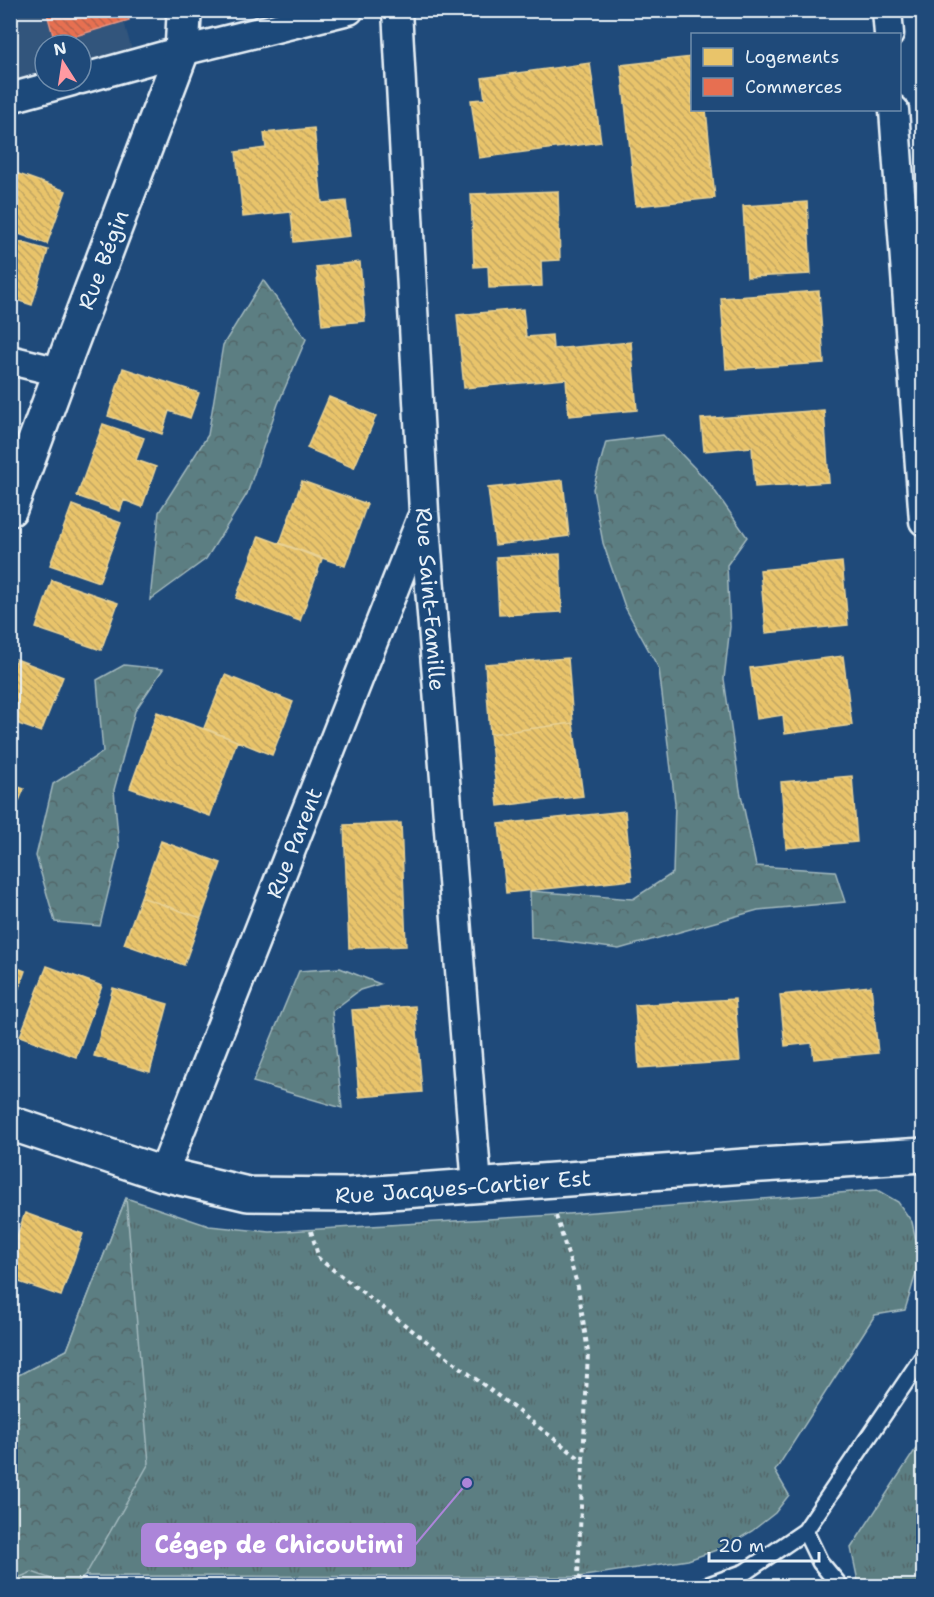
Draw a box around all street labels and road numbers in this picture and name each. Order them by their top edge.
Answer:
street label: Rue Bégin [71,206,135,314]
street label: Rue Saint-Famille [409,506,452,692]
street label: Rue Parent [259,783,329,903]
street label: Rue Jacques-Cartier Est [335,1163,592,1210]

